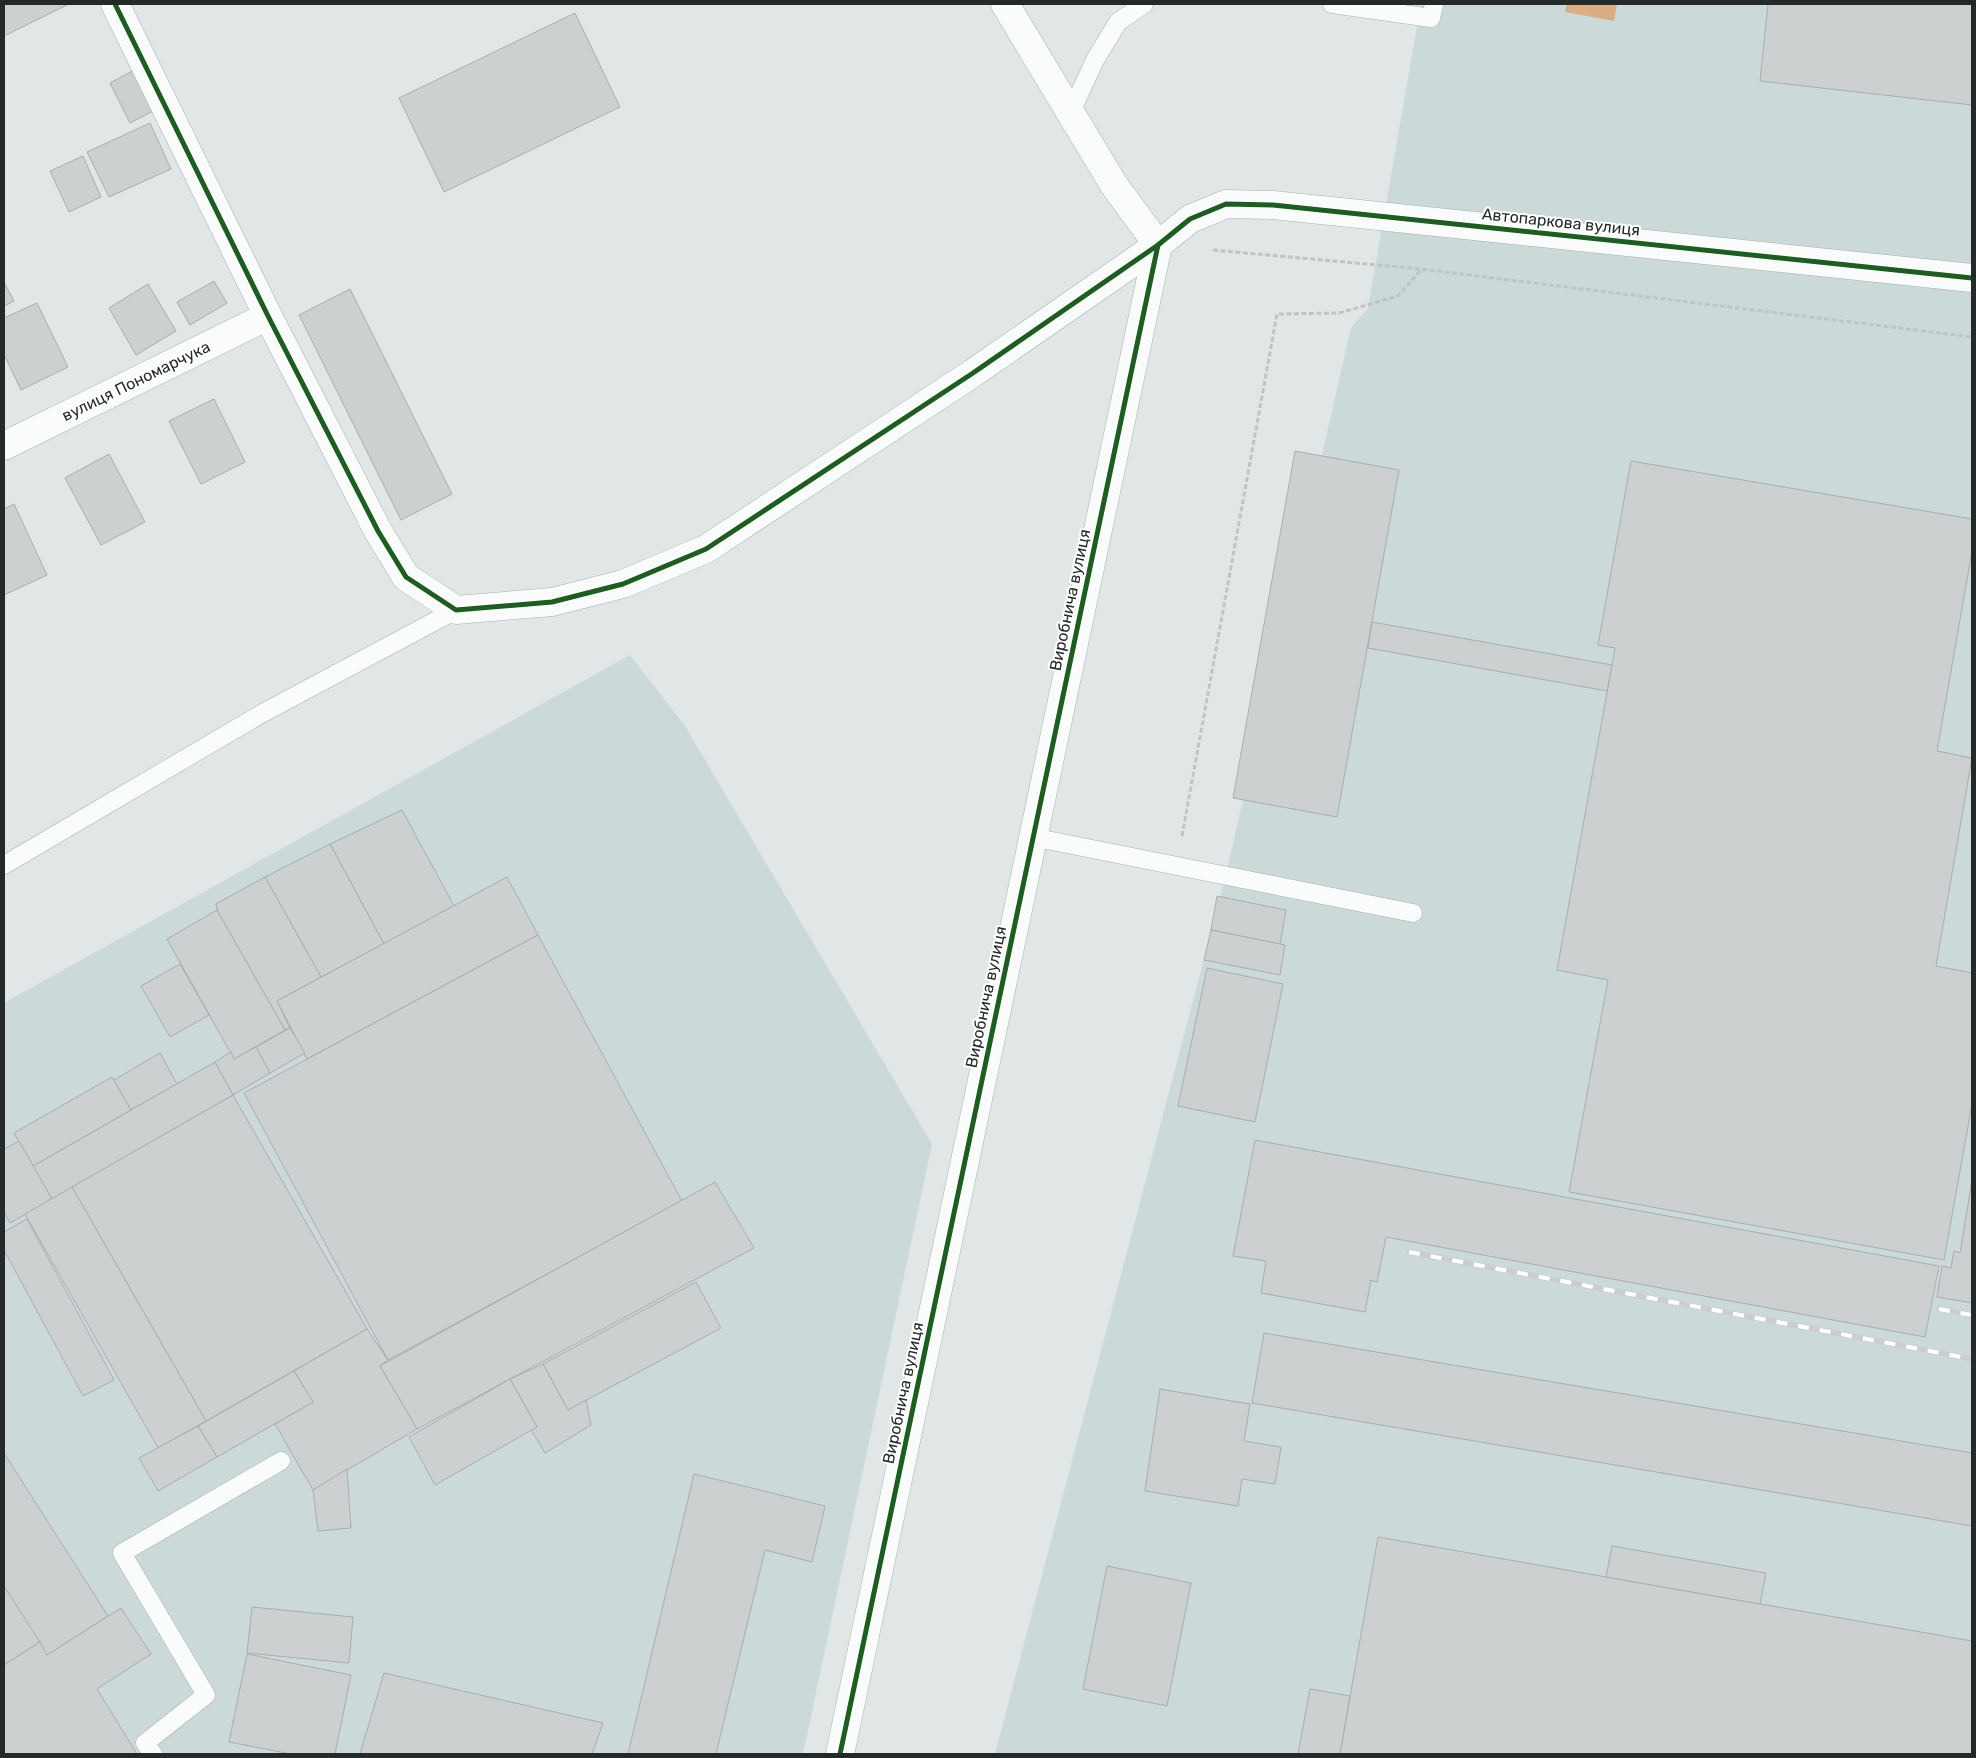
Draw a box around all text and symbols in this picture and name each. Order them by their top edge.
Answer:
street label: Автопаркова вулиця [1481,204,1641,240]
street label: вулиця Пономарчука [59,337,213,425]
street label: Виробнича вулиця [1046,527,1094,673]
street label: Виробнича вулиця [962,924,1010,1070]
street label: Виробнича вулиця [879,1320,927,1466]

